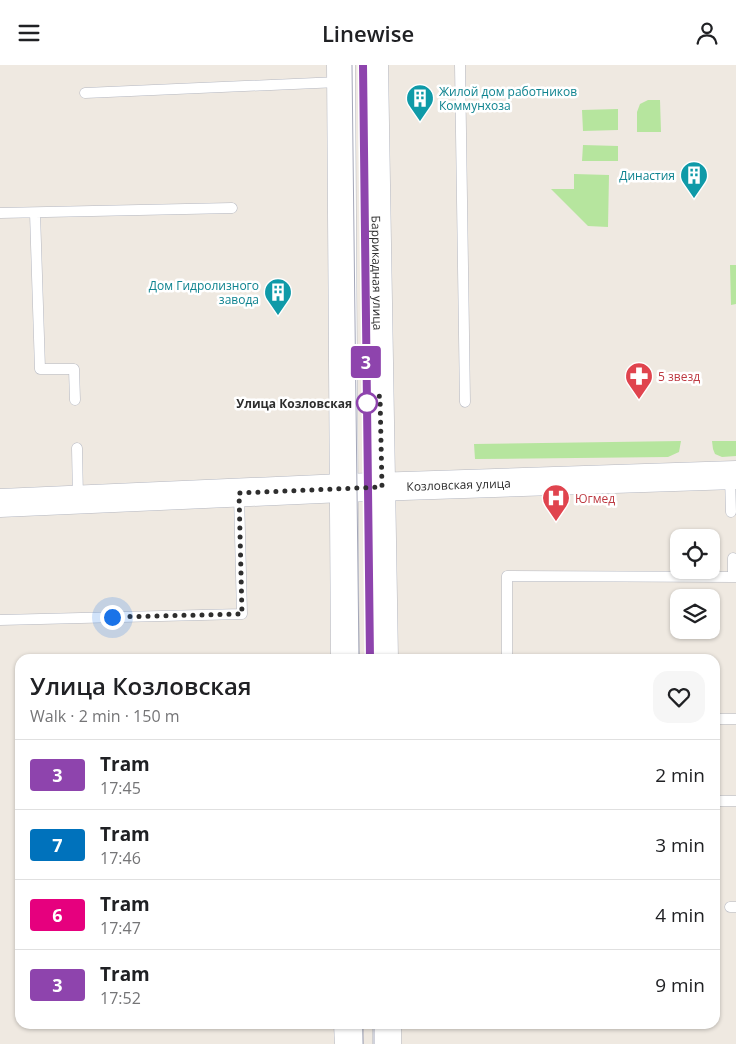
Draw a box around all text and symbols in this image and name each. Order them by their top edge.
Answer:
text: Linewise [322,18,414,48]
icon: menu [15,19,43,47]
icon: person [693,19,721,47]
building icon: Жилой дом работников Коммунхоза [405,83,435,122]
place label: Жилой дом работников Коммунхоза [439,83,577,114]
building icon: Династия [679,160,709,199]
place label: Династия [619,167,675,184]
street label: Баррикадная улица [368,215,387,331]
place label: Дом Гидролизного завода [149,277,259,308]
building icon: Дом Гидролизного завода [263,277,293,316]
line badge: 3 [350,346,382,378]
text: 3 [361,350,371,374]
pharmacy icon: 5 звезд [624,361,654,400]
place label: 5 звезд [658,368,700,385]
marker: Улица Козловская [356,392,378,414]
place label: Улица Козловская [236,395,352,412]
street label: Козловская улица [406,474,511,494]
hospital icon: Югмед [541,483,571,522]
place label: Югмед [575,490,615,507]
map controls [670,529,720,639]
button: locate [670,529,720,579]
button: layers [670,589,720,639]
your location [100,605,125,630]
text: Улица Козловская [30,669,252,702]
button: heart [653,671,705,723]
text: Walk · 2 min · 150 m [30,705,180,727]
text: Tram [100,751,150,777]
text: 2 min [655,762,705,788]
text: 3 [52,763,63,787]
text: 17:45 [100,777,141,799]
text: Tram [100,821,150,847]
text: 3 min [655,832,705,858]
text: 7 [52,833,63,857]
text: 17:46 [100,847,141,869]
text: Tram [100,891,150,917]
text: 4 min [655,902,705,928]
text: 6 [52,903,63,927]
text: 17:47 [100,917,141,939]
text: Tram [100,961,150,987]
text: 9 min [655,972,705,998]
text: 3 [52,973,63,997]
text: 17:52 [100,987,141,1009]

